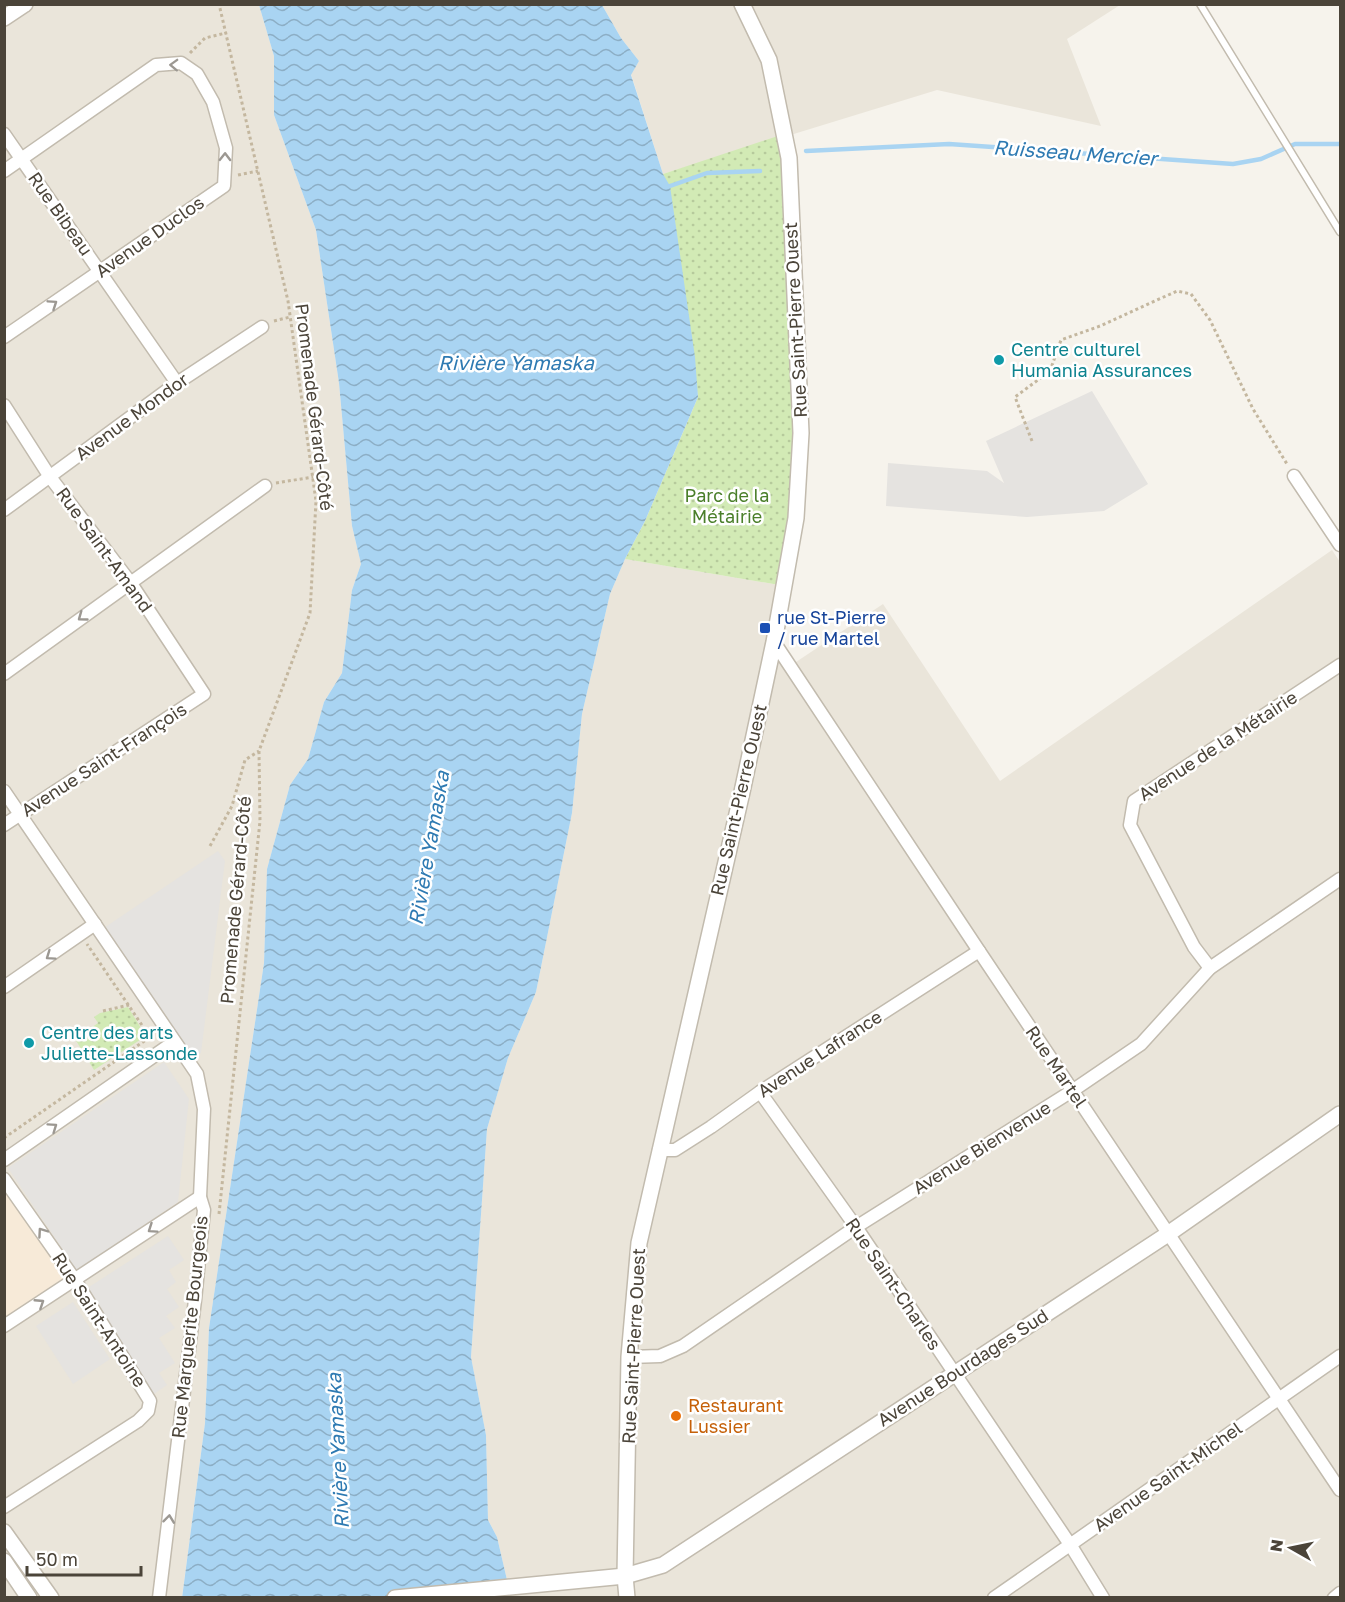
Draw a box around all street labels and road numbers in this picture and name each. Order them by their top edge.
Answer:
street label: Rue Bibeau [24,167,98,260]
street label: Avenue Duclos [91,191,208,282]
street label: Rue Saint-Pierre Ouest [779,222,811,419]
street label: Promenade Gérard-Côté [291,302,339,512]
street label: Avenue Mondor [71,368,192,465]
street label: Rue Saint-Amand [52,483,158,616]
street label: Avenue de la Métairie [1134,686,1301,805]
street label: Avenue Saint-François [17,697,190,821]
street label: Rue Saint-Pierre Ouest [705,702,771,898]
street label: Promenade Gérard-Côté [215,795,255,1005]
street label: Avenue Lafrance [753,1005,886,1101]
street label: Rue Martel [1021,1021,1092,1112]
street label: Avenue Bienvenue [908,1096,1055,1199]
street label: Rue Saint-Charles [841,1213,946,1354]
street label: Rue Marguerite Bourgeois [166,1214,212,1439]
street label: Rue Saint-Pierre Ouest [617,1247,649,1444]
street label: Rue Saint-Antoine [48,1248,152,1391]
street label: Avenue Bourdages Sud [873,1304,1052,1431]
street label: Avenue Saint-Michel [1089,1416,1246,1536]

